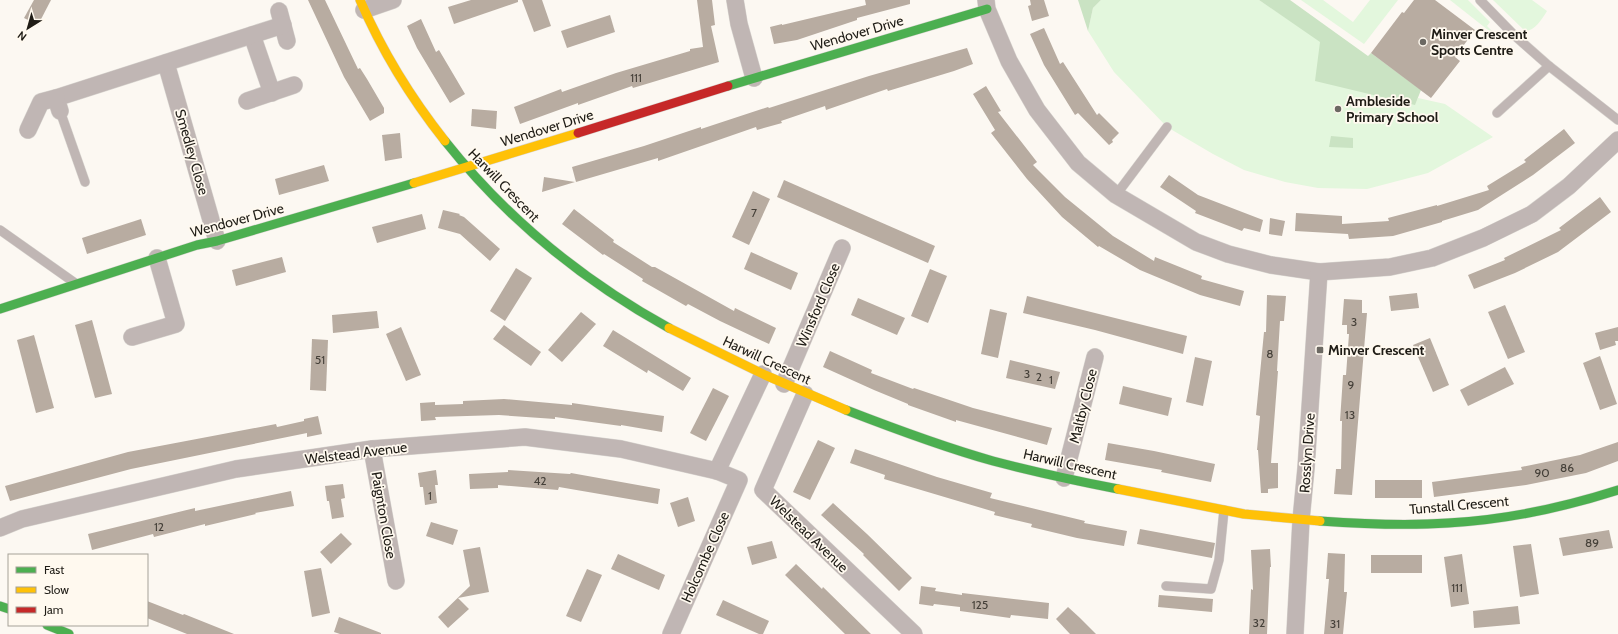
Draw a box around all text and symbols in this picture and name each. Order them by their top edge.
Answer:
north arrow [8,8,48,48]
street label: Wendover Drive [808,11,906,55]
place label: Minver Crescent Sports Centre [1431,25,1528,59]
text: N [15,28,29,44]
marker: Minver Crescent Sports Centre [1418,37,1428,47]
house number: 111 [630,70,642,85]
place label: Ambleside Primary School [1346,92,1439,126]
marker: Ambleside Primary School [1333,104,1343,114]
street label: Wendover Drive [498,105,596,151]
street label: Smedley Close [171,107,213,197]
street label: Harwill Crescent [464,144,544,226]
street label: Wendover Drive [188,199,286,241]
house number: 7 [751,205,757,220]
street label: Winsford Close [792,260,844,350]
house number: 3 [1351,314,1357,329]
street label: Harwill Crescent [720,332,814,388]
place label: Minver Crescent [1328,341,1425,359]
marker: Minver Crescent [1315,345,1325,355]
house number: 8 [1266,346,1274,361]
house number: 51 [315,352,325,367]
house number: 3 [1024,366,1030,381]
street label: Maltby Close [1065,367,1101,445]
house number: 2 [1036,369,1042,384]
house number: 1 [1049,372,1053,387]
house number: 9 [1348,377,1355,392]
house number: 13 [1345,407,1355,422]
street label: Rosslyn Drive [1295,412,1319,494]
street label: Welstead Avenue [304,438,408,468]
street label: Harwill Crescent [1022,445,1119,484]
house number: 86 [1560,460,1574,475]
house number: 90 [1534,465,1550,480]
street label: Paignton Close [367,470,401,560]
house number: 42 [533,473,547,488]
house number: 1 [428,488,432,503]
street label: Welstead Avenue [766,492,852,576]
street label: Tunstall Crescent [1408,492,1510,518]
street label: Holcombe Close [677,509,733,605]
house number: 12 [154,519,164,534]
house number: 89 [1585,535,1599,550]
legend [8,554,148,626]
text: Fast [44,562,64,577]
house number: 111 [1451,580,1463,595]
text: Slow [44,582,69,597]
house number: 125 [972,597,988,612]
text: Jam [43,602,63,617]
house number: 32 [1253,615,1265,630]
house number: 31 [1330,616,1340,631]

